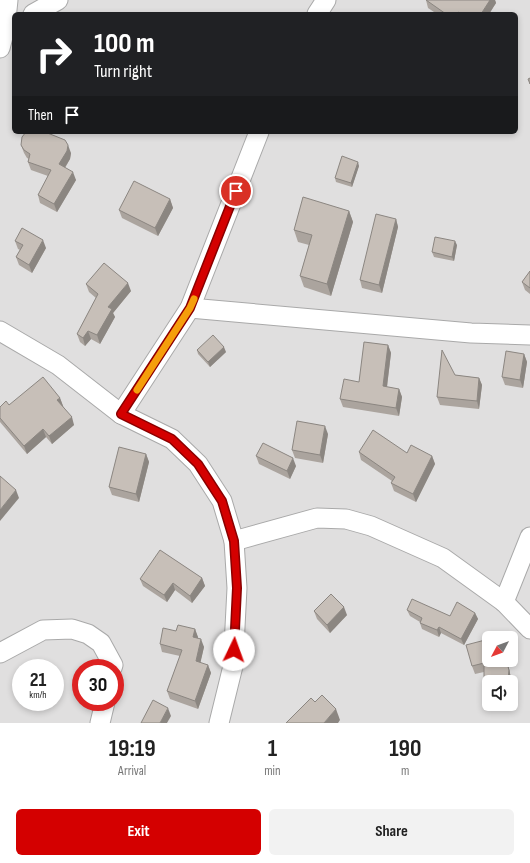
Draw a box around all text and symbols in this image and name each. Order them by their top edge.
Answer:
text: 100 m [94,27,155,60]
icon: right [28,28,80,80]
text: Turn right [94,61,152,82]
icon: arrive [61,104,83,126]
text: Then [28,106,53,125]
pin [219,174,253,208]
icon: arrive [225,180,247,202]
position arrow [213,629,255,671]
north arrow [482,631,518,667]
map controls [482,631,518,711]
speed limit sign: 30 [72,659,124,711]
text: 21 [30,668,46,692]
button: sound [482,675,518,711]
text: km/h [29,689,47,701]
text: 19:19 [109,734,156,763]
text: 1 [268,734,277,763]
text: 190 [389,734,421,763]
text: Arrival [118,763,146,779]
text: min [264,763,281,779]
text: m [401,763,409,779]
button: Exit [16,809,261,855]
button: Share [269,809,514,855]

